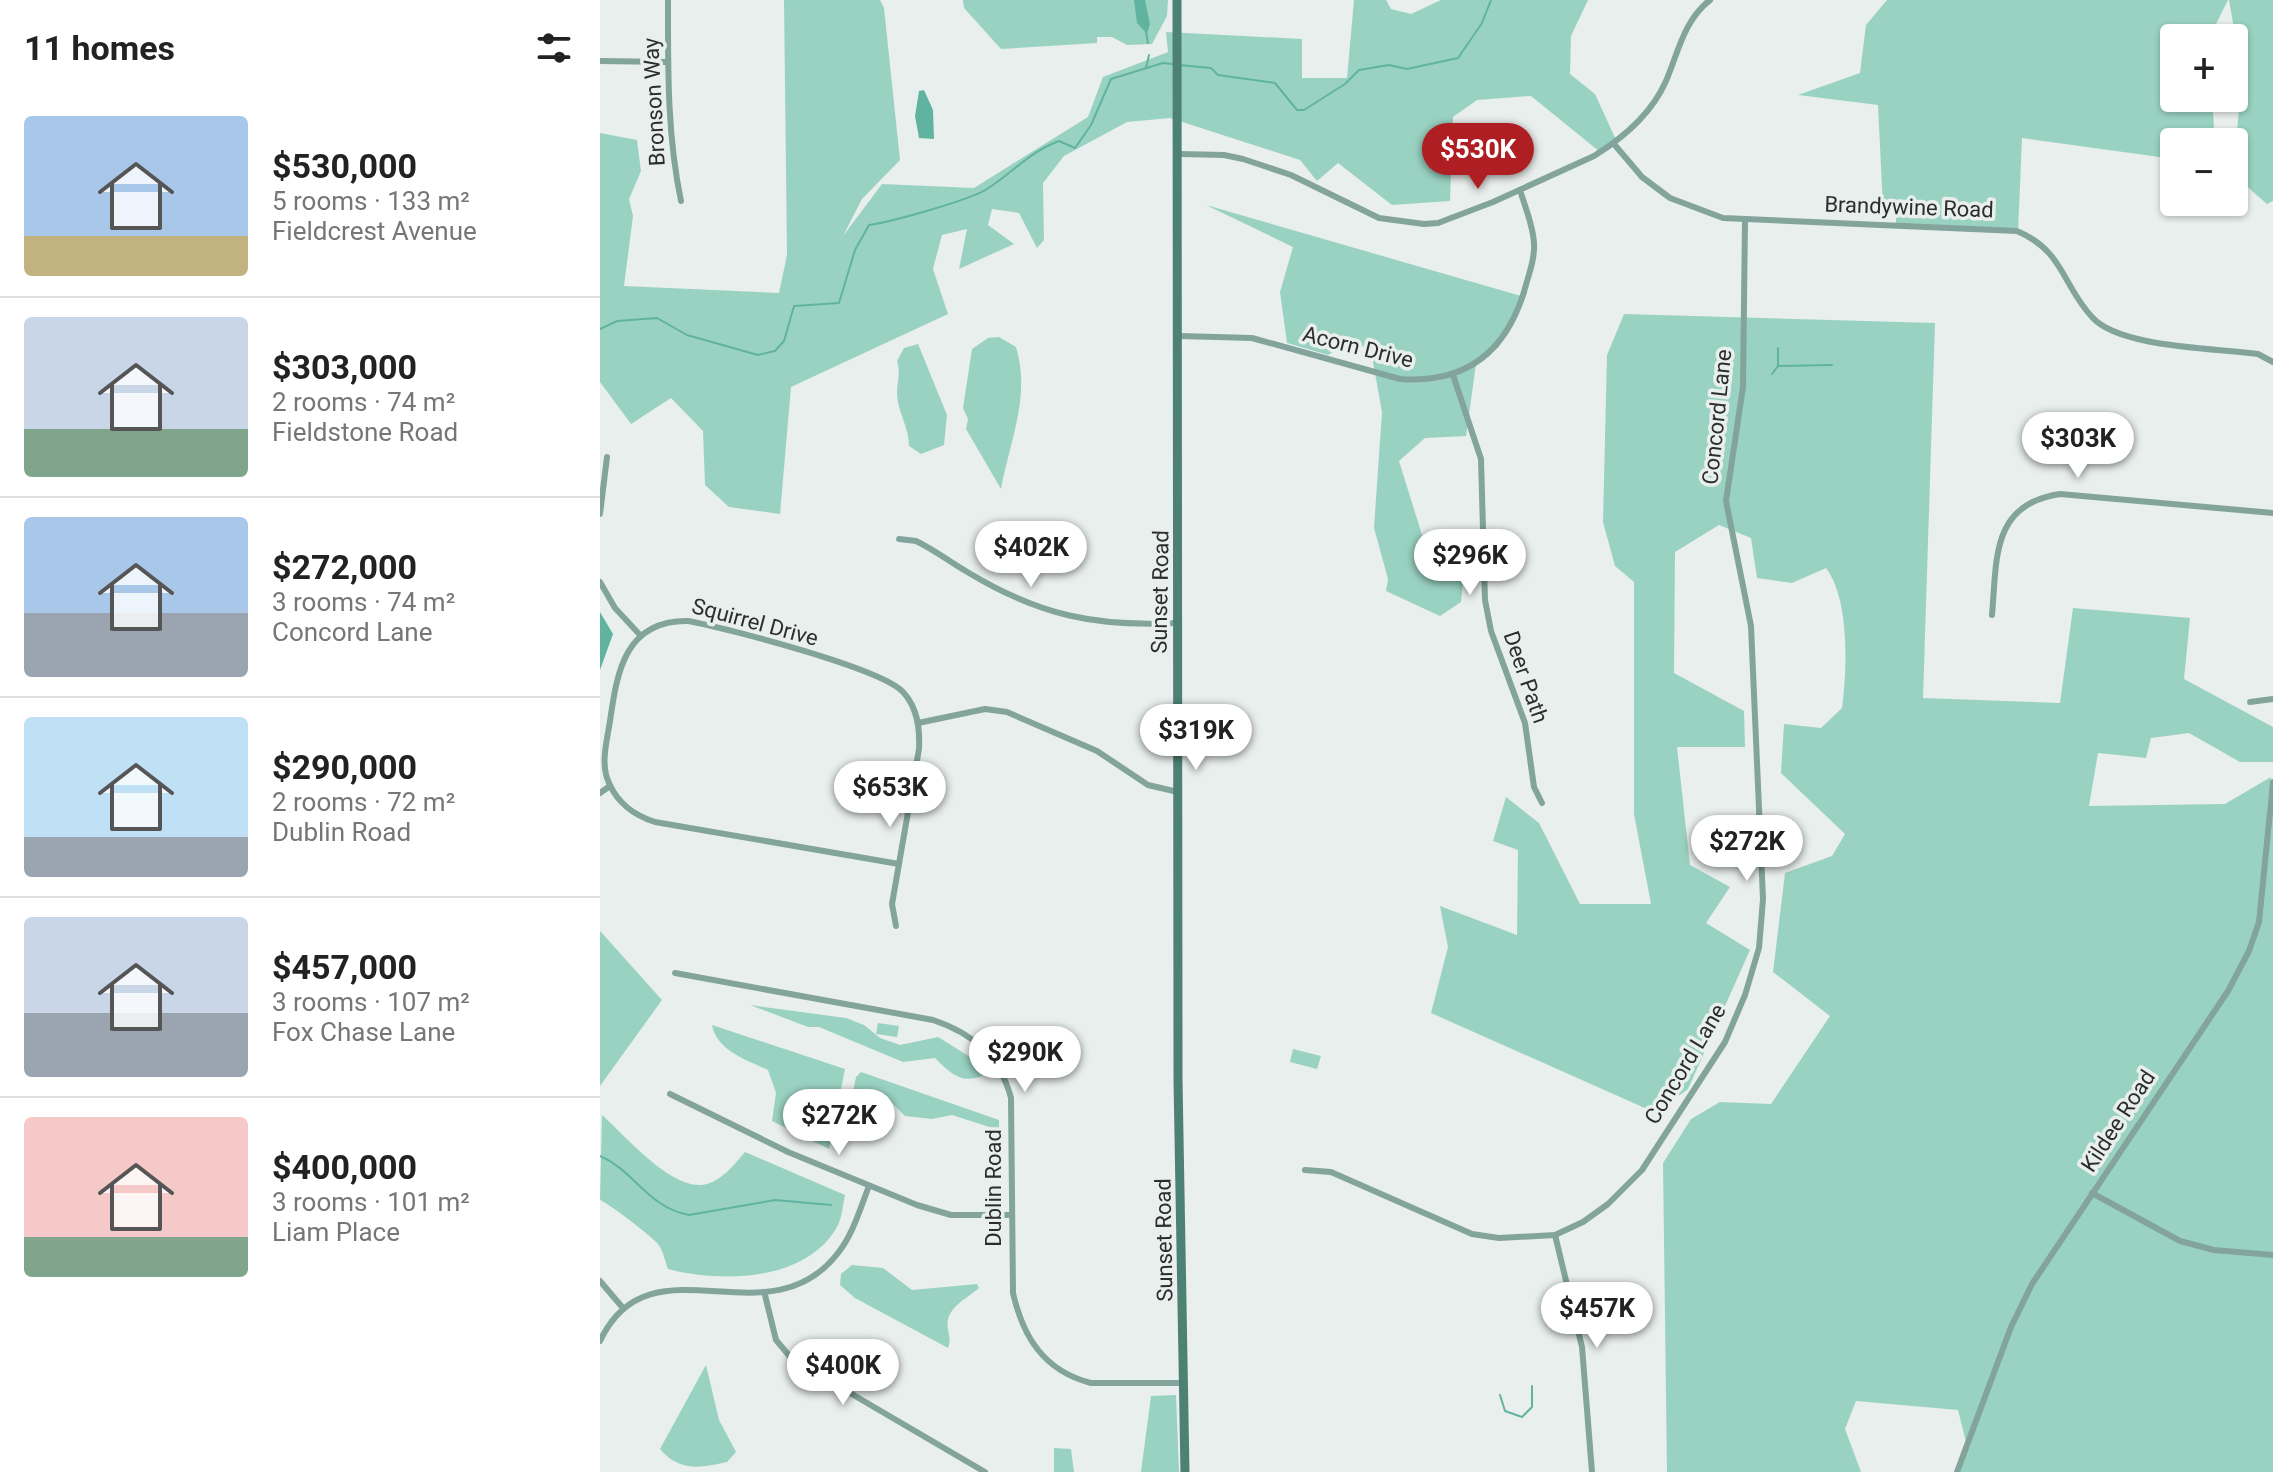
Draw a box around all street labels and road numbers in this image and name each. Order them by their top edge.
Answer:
street label: Bronson Way [638,37,670,167]
street label: Brandywine Road [1824,192,1994,222]
street label: Acorn Drive [1300,321,1416,373]
street label: Concord Lane [1697,348,1737,486]
street label: Sunset Road [1146,530,1174,654]
street label: Squirrel Drive [689,593,821,651]
street label: Deer Path [1499,628,1553,726]
street label: Concord Lane [1639,999,1731,1129]
street label: Kildee Road [2076,1065,2160,1177]
street label: Dublin Road [981,1129,1006,1247]
street label: Sunset Road [1150,1178,1178,1302]

